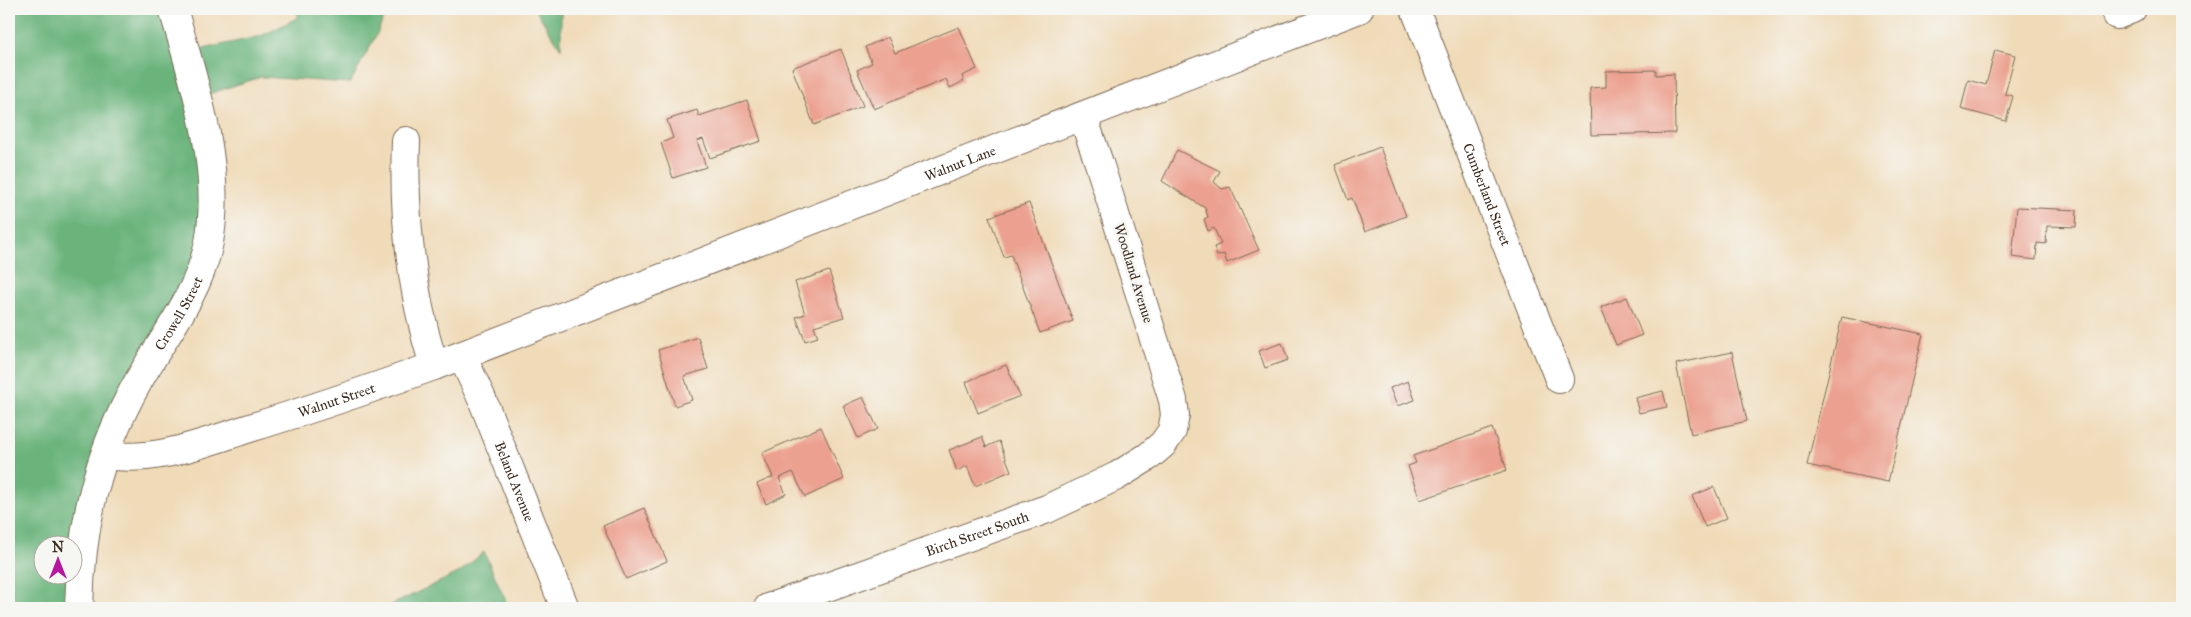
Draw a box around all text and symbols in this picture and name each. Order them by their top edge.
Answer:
street label: Cumberland Street [1459,141,1514,248]
street label: Walnut Lane [922,142,998,185]
street label: Woodland Avenue [1110,221,1157,325]
street label: Crowell Street [151,274,207,354]
street label: Walnut Street [296,380,377,421]
street label: Beland Avenue [491,439,538,524]
street label: Birch Street South [924,508,1031,560]
north arrow [32,534,82,584]
text: N [52,539,64,556]

